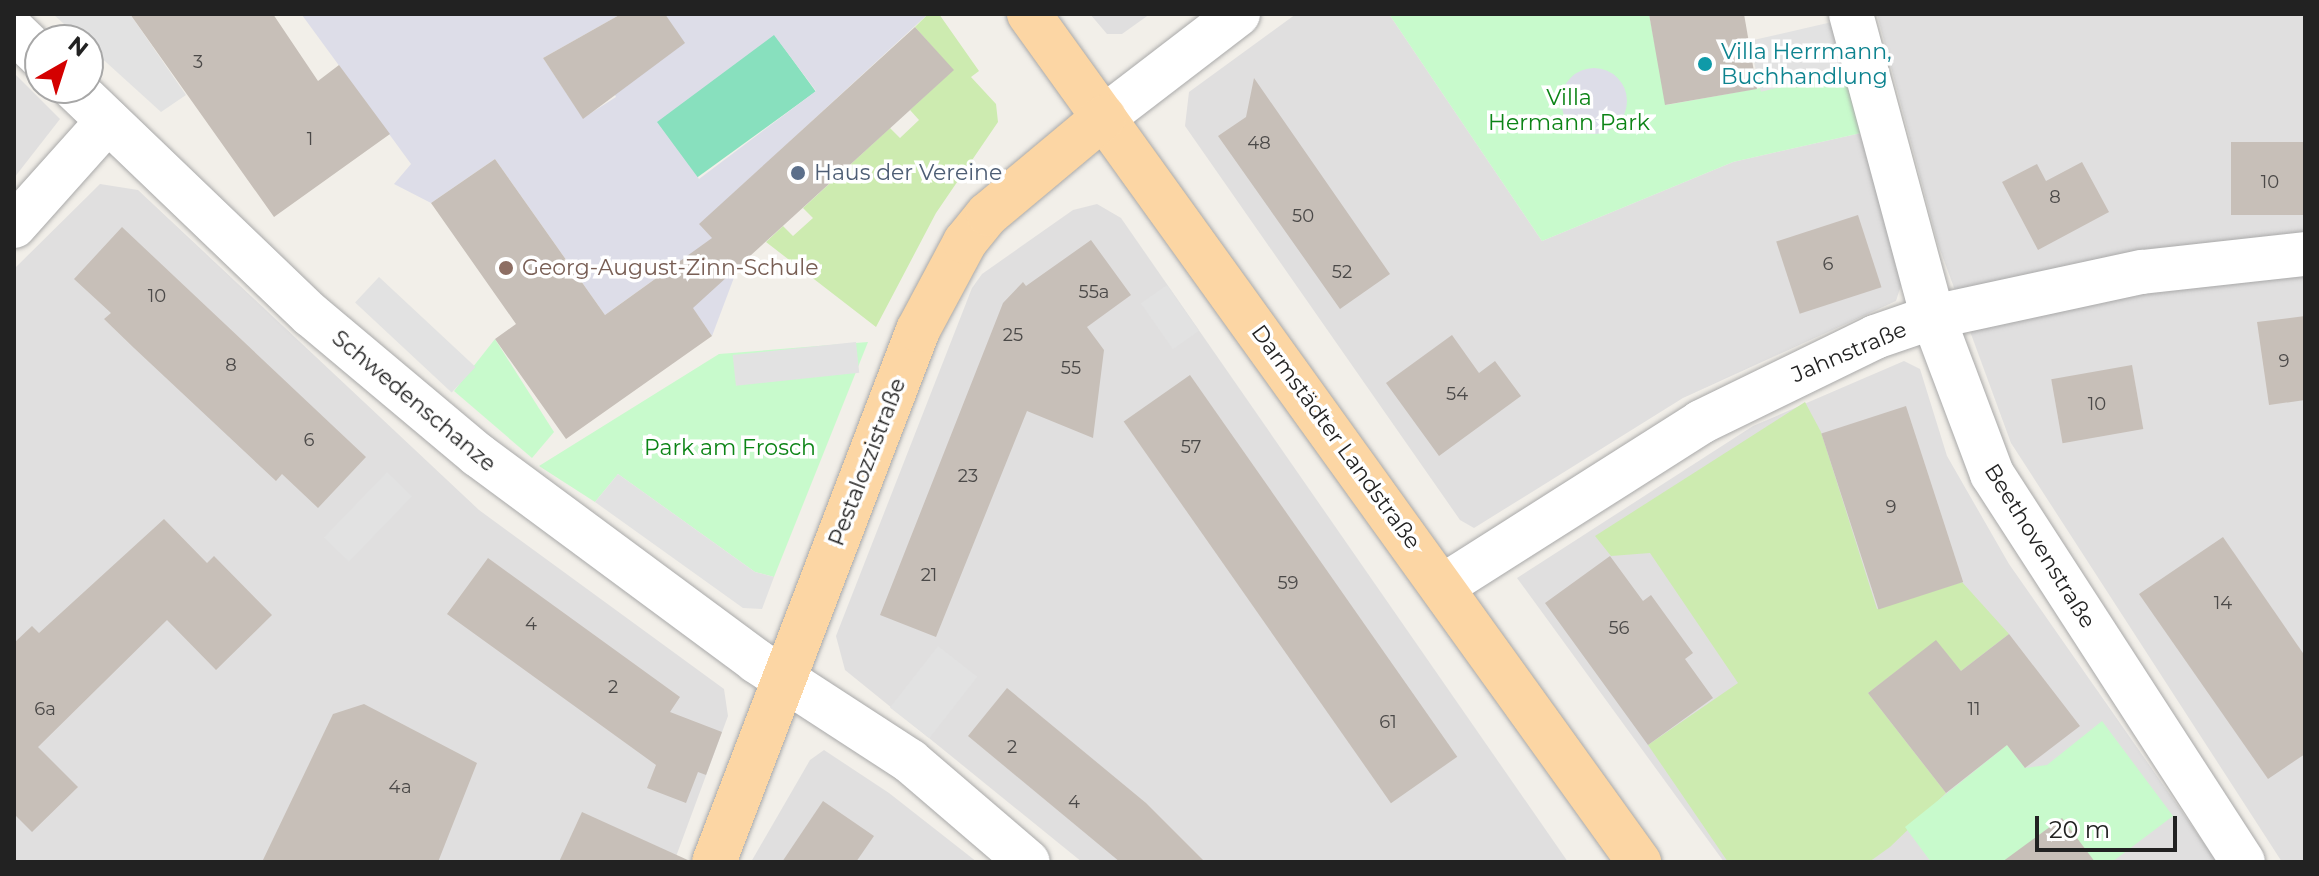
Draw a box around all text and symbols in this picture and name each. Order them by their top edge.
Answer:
north arrow [24,24,104,104]
text: N [63,30,94,63]
place label: Villa Herrmann, Buchhandlung [1721,38,1892,90]
house number: 3 [193,51,203,73]
marker: Villa Herrmann, Buchhandlung [1696,55,1714,73]
park label: Villa Hermann Park [1488,84,1650,136]
house number: 1 [307,128,313,150]
house number: 48 [1247,132,1271,154]
place label: Haus der Vereine [814,160,1002,186]
marker: Haus der Vereine [789,164,807,182]
house number: 10 [2261,171,2279,193]
house number: 8 [2049,186,2061,208]
house number: 50 [1292,205,1314,227]
house number: 6 [1823,253,1833,275]
place label: Georg-August-Zinn-Schule [522,255,818,281]
marker: Georg-August-Zinn-Schule [497,259,515,277]
house number: 52 [1332,261,1352,283]
house number: 55a [1079,281,1109,303]
house number: 10 [148,285,166,307]
street label: Jahnstraße [1788,316,1910,388]
street label: Darmstädter Landstraße [1246,320,1426,554]
house number: 25 [1003,324,1023,346]
street label: Schwedenschanze [327,325,501,477]
house number: 9 [2279,350,2289,372]
house number: 8 [225,354,237,376]
house number: 55 [1061,357,1081,379]
street label: Pestalozzistraße [823,374,911,550]
house number: 54 [1446,383,1468,405]
house number: 10 [2088,393,2106,415]
house number: 6 [304,429,314,451]
park label: Park am Frosch [644,435,816,461]
house number: 57 [1181,436,1201,458]
street label: Beethovenstraße [1979,459,2101,633]
house number: 23 [958,465,978,487]
house number: 9 [1886,496,1896,518]
house number: 21 [921,564,937,586]
house number: 59 [1277,572,1299,594]
house number: 14 [2214,592,2232,614]
house number: 4 [525,613,537,635]
house number: 56 [1608,617,1630,639]
house number: 2 [608,676,618,698]
house number: 6a [34,698,56,720]
house number: 11 [1968,698,1980,720]
house number: 61 [1379,711,1397,733]
house number: 2 [1007,736,1017,758]
house number: 4a [388,776,412,798]
house number: 4 [1068,791,1080,813]
scale bar [2039,800,2181,850]
text: 20 m [2049,815,2110,844]

